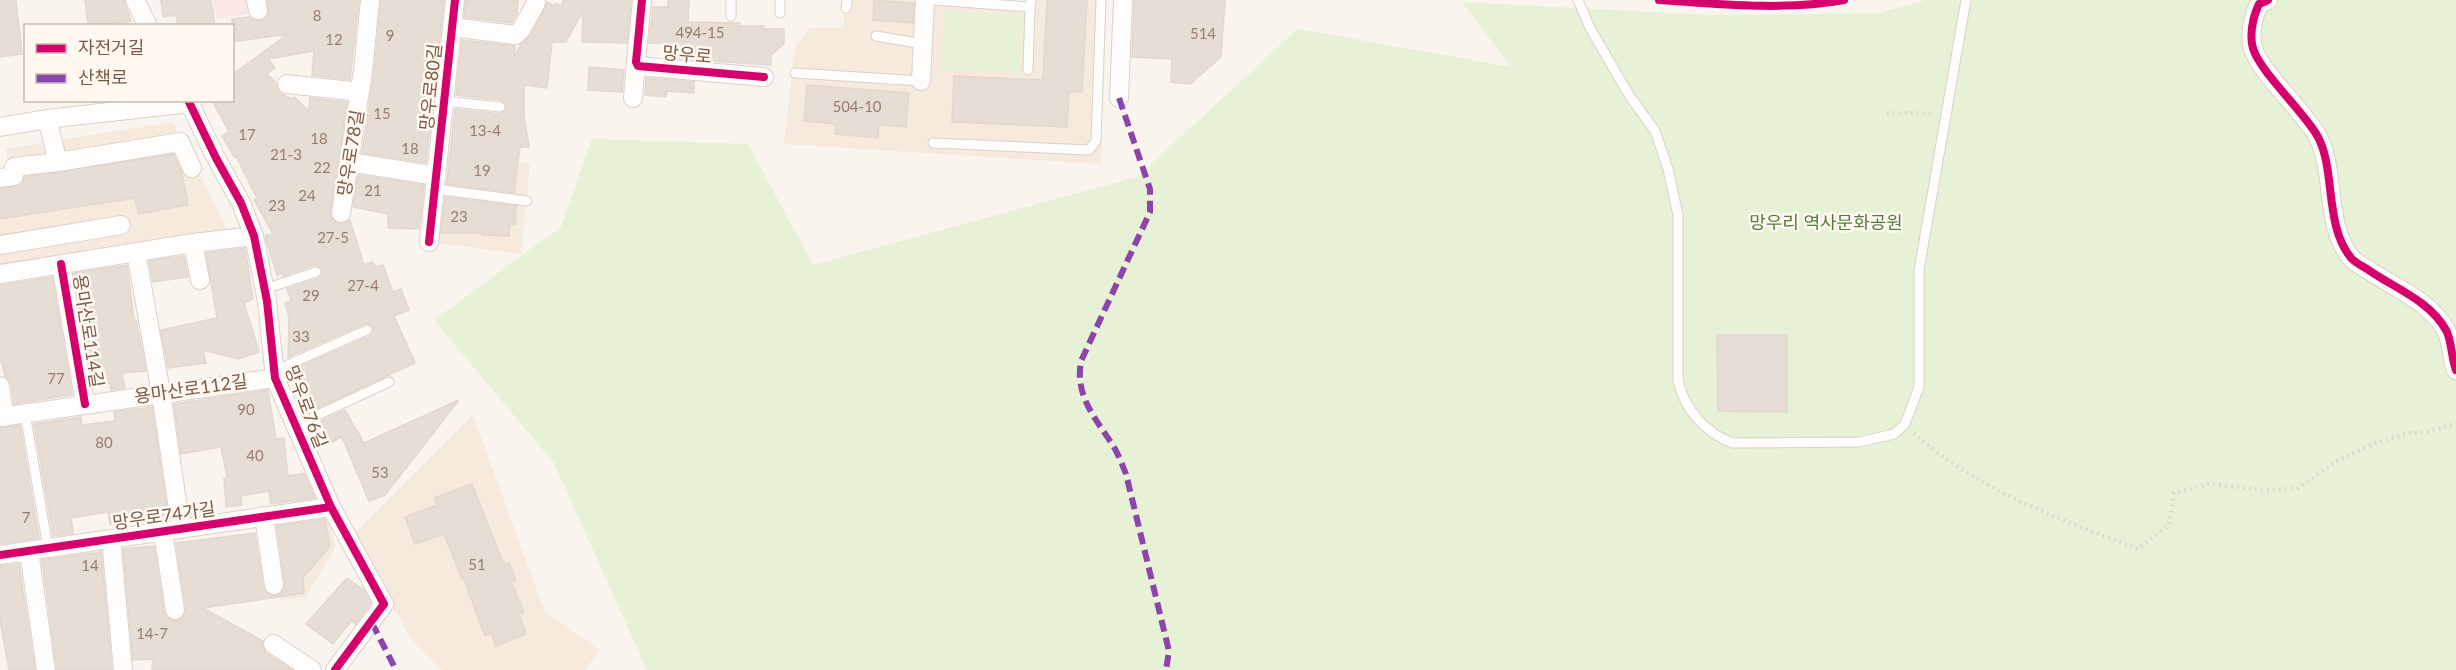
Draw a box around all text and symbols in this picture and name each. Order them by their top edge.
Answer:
house number: 8 [313,6,321,24]
house number: 494-15 [675,23,725,41]
legend [24,24,234,102]
house number: 514 [1190,24,1216,42]
house number: 9 [386,26,394,44]
house number: 12 [325,30,343,48]
text: 자전거길 [78,36,144,58]
street label: 망우로 [661,41,713,67]
street label: 망우로80길 [415,42,445,131]
text: 산책로 [78,66,128,88]
house number: 504-10 [832,97,882,115]
house number: 15 [373,104,391,122]
street label: 망우로78길 [332,108,368,198]
house number: 13-4 [469,121,501,139]
house number: 17 [238,125,256,143]
house number: 18 [310,129,328,147]
house number: 18 [401,139,419,157]
house number: 21-3 [270,145,302,163]
house number: 22 [313,158,331,176]
house number: 19 [473,161,491,179]
house number: 21 [364,181,382,199]
house number: 24 [298,186,316,204]
house number: 23 [268,196,286,214]
house number: 23 [450,207,468,225]
park label: 망우리 역사문화공원 [1749,211,1903,233]
house number: 27-5 [317,228,349,246]
street label: 용마산로114길 [69,273,109,389]
house number: 27-4 [347,276,379,294]
house number: 29 [302,286,320,304]
house number: 33 [292,327,310,345]
street label: 망우로76길 [281,362,333,451]
house number: 77 [47,369,65,387]
street label: 용마산로112길 [133,369,249,407]
house number: 90 [237,400,255,418]
house number: 80 [95,433,113,451]
house number: 40 [246,446,264,464]
house number: 53 [371,463,389,481]
street label: 망우로74가길 [111,497,217,533]
house number: 7 [22,508,31,526]
house number: 51 [468,555,486,573]
house number: 14 [81,556,99,574]
house number: 14-7 [136,624,168,642]

